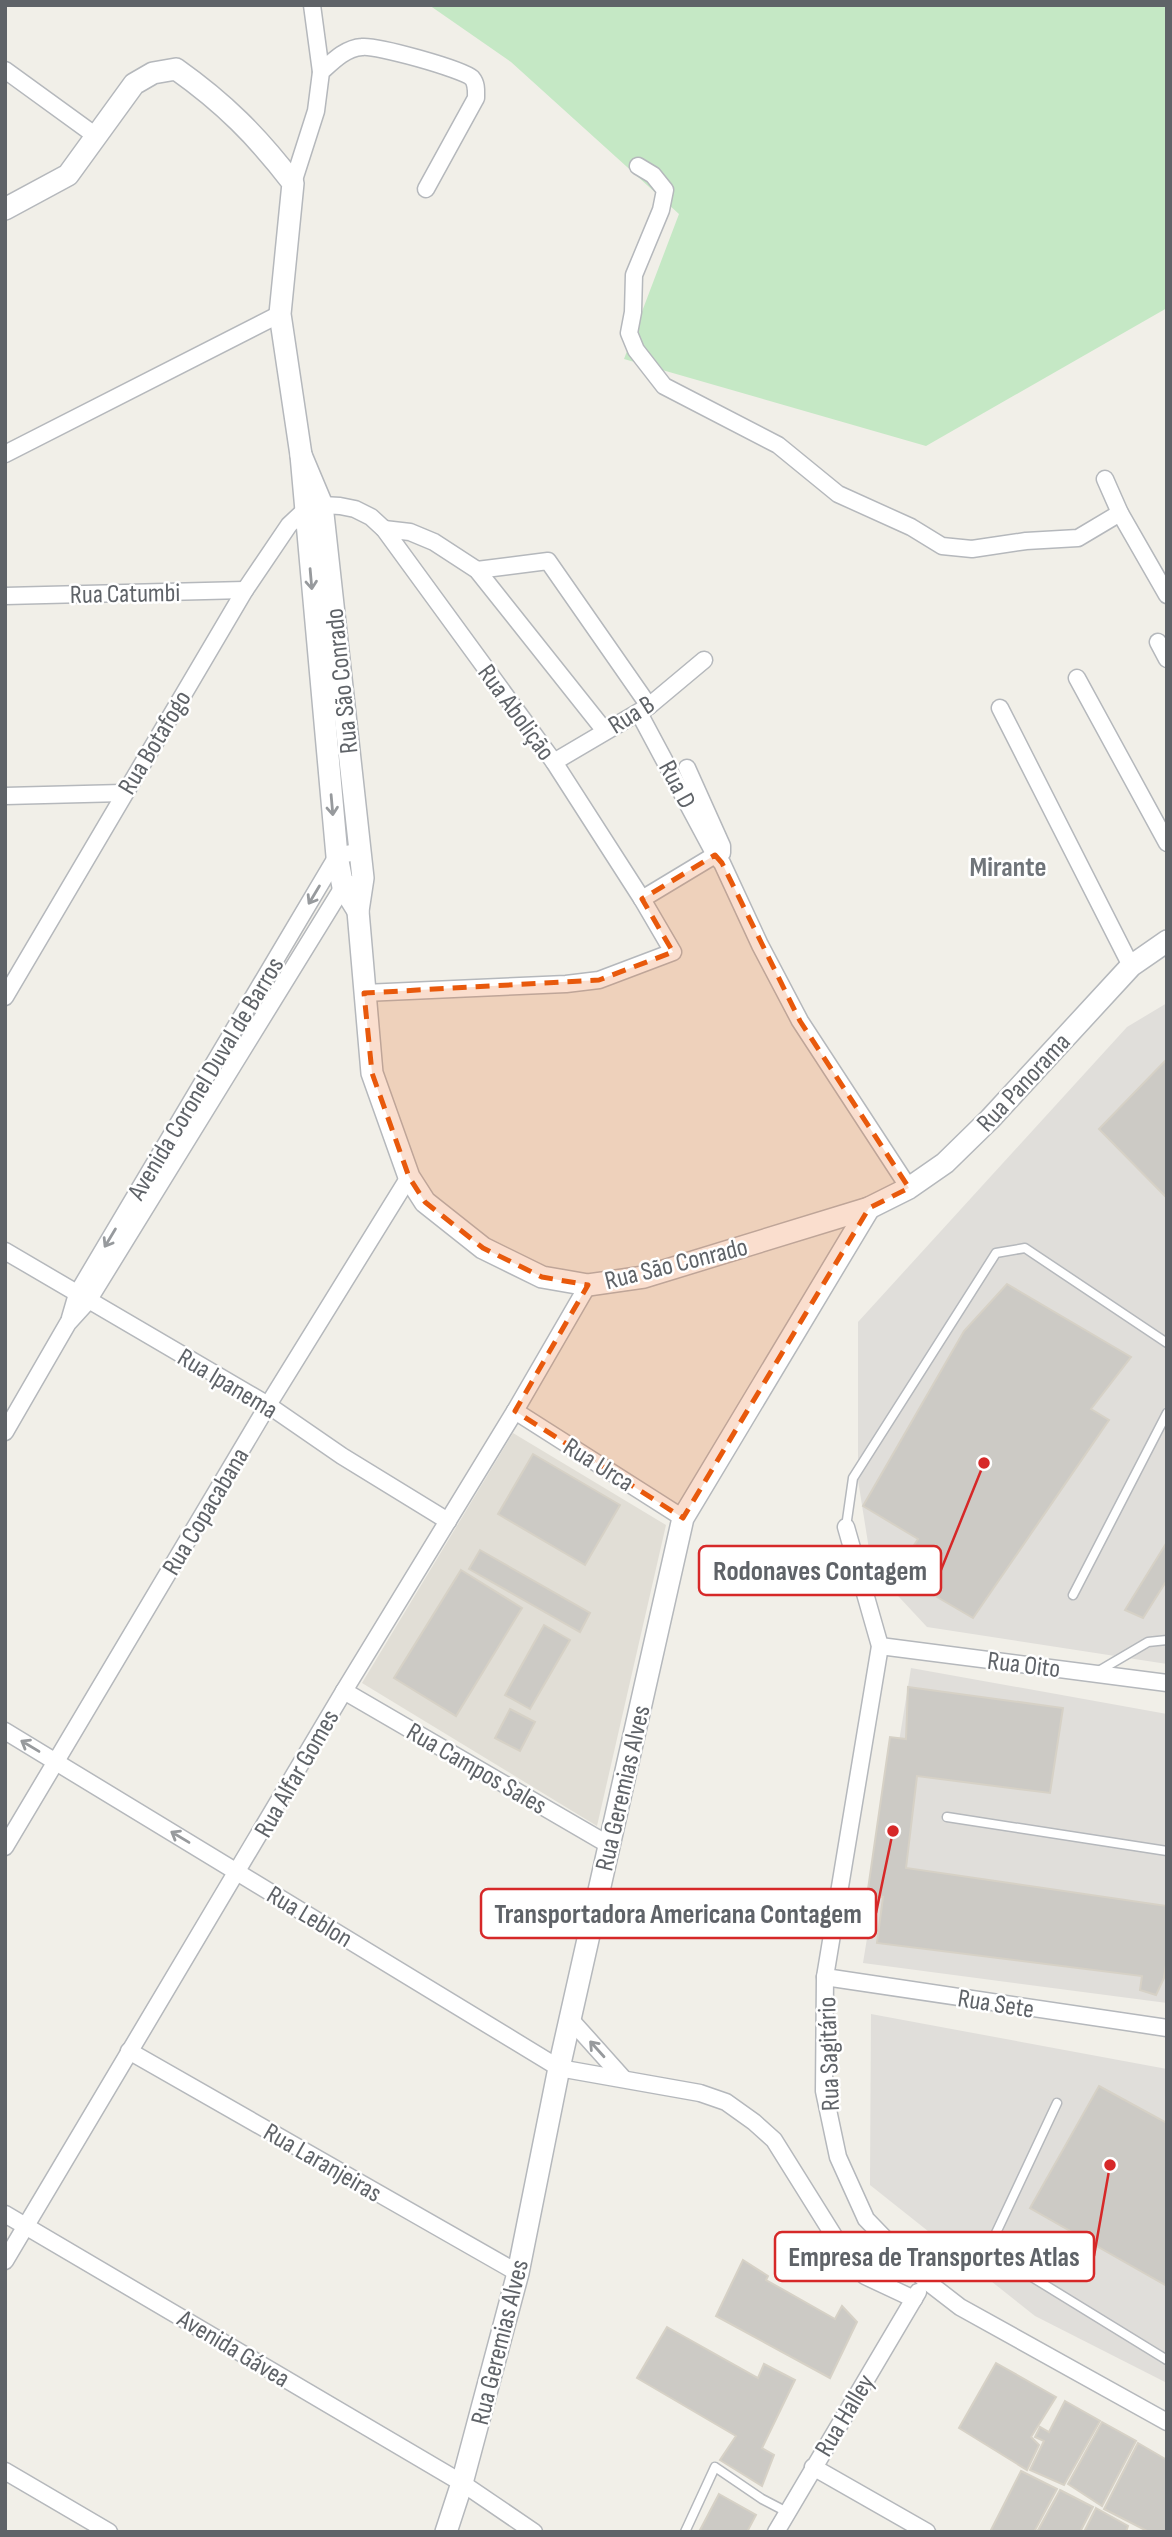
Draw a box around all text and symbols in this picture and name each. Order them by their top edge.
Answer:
one-way arrow [305,567,318,590]
street label: Rua Catumbi [70,578,180,611]
street label: Rua São Conrado [319,607,366,755]
street label: Rua Abolição [471,659,561,767]
street label: Rua Botafogo [112,685,198,800]
street label: Rua B [603,689,661,741]
street label: Rua D [651,755,702,814]
one-way arrow [326,793,339,816]
district label: Mirante [970,851,1046,884]
one-way arrow [307,885,321,905]
street label: Avenida Coronel Duval de Barros [121,952,291,1207]
street label: Rua Panorama [971,1027,1077,1139]
one-way arrow [103,1228,117,1248]
street label: Rua São Conrado [602,1232,751,1297]
street label: Rua Ipanema [172,1342,283,1426]
street label: Rua Urca [557,1432,639,1499]
street label: Rua Copacabana [156,1443,256,1581]
callout: Rodonaves Contagem [699,1546,941,1595]
text: Rodonaves Contagem [713,1555,927,1588]
street label: Rua Oito [986,1646,1062,1685]
street label: Rua Geremias Alves [589,1703,658,1874]
street label: Rua Alfar Gomes [248,1704,346,1843]
street label: Rua Campos Sales [401,1717,552,1822]
one-way arrow [21,1739,41,1753]
one-way arrow [171,1829,190,1844]
street label: Rua Leblon [261,1880,358,1955]
callout: Transportadora Americana Contagem [481,1889,876,1938]
text: Transportadora Americana Contagem [494,1898,862,1931]
street label: Rua Sete [955,1983,1036,2026]
street label: Rua Sagitário [812,1996,847,2112]
one-way arrow [588,2041,605,2058]
street label: Rua Laranjeiras [258,2117,387,2210]
callout: Empresa de Transportes Atlas [775,2232,1094,2281]
text: Empresa de Transportes Atlas [788,2241,1080,2274]
street label: Rua Geremias Alves [465,2257,536,2428]
street label: Avenida Gávea [171,2303,295,2395]
street label: Rua Halley [809,2369,882,2462]

